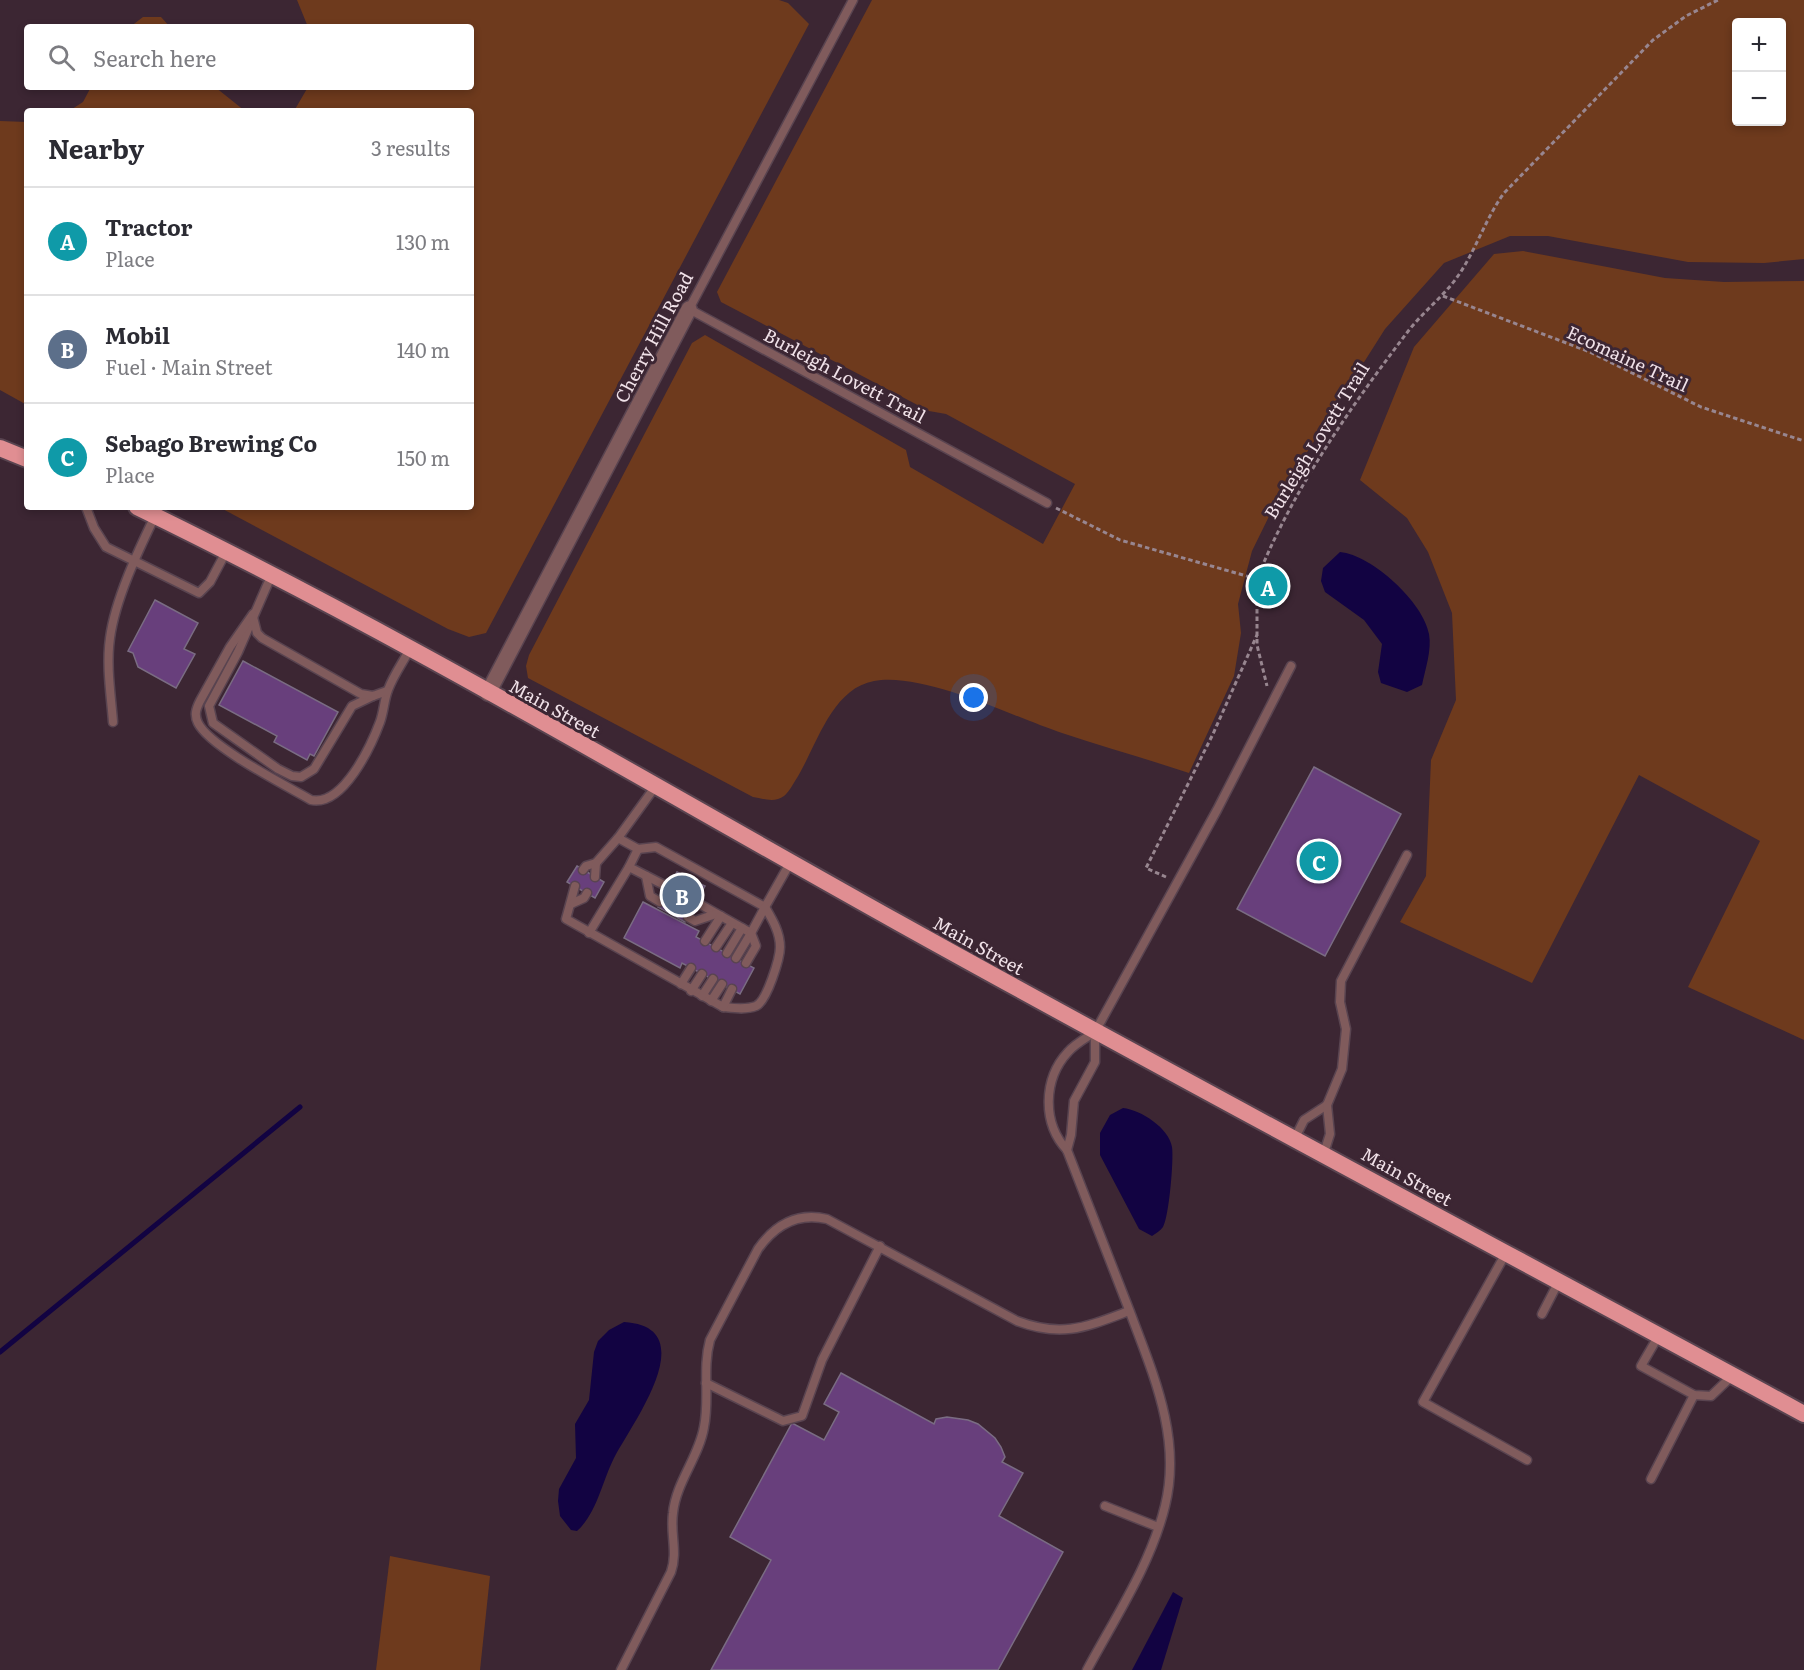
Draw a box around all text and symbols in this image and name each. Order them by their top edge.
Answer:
map controls [1732,18,1786,126]
button: + [1732,18,1786,72]
search box [24,24,474,90]
icon: search [45,41,78,74]
text: Search here [93,41,216,74]
button: − [1732,72,1786,126]
text: Nearby [48,128,144,167]
text: 3 results [371,132,450,162]
text: Tractor [105,210,192,243]
text: A [60,226,75,256]
text: 130 m [396,226,450,256]
text: Place [105,243,155,273]
street label: Cherry Hill Road [607,267,699,407]
text: Mobil [105,318,170,351]
street label: Ecomaine Trail [1563,318,1693,398]
street label: Burleigh Lovett Trail [759,321,931,429]
text: B [61,334,74,364]
text: 140 m [397,334,450,364]
text: Fuel · Main Street [105,351,273,381]
street label: Burleigh Lovett Trail [1257,356,1375,524]
text: Sebago Brewing Co [105,426,317,459]
text: C [60,442,75,472]
text: 150 m [397,442,450,472]
text: Place [105,459,155,489]
pin: A [1248,564,1288,608]
street label: Main Street [505,672,606,744]
your location [959,683,988,712]
pin: C [1300,838,1338,884]
pin: B [662,872,702,918]
street label: Main Street [929,909,1030,981]
street label: Main Street [1357,1140,1458,1212]

